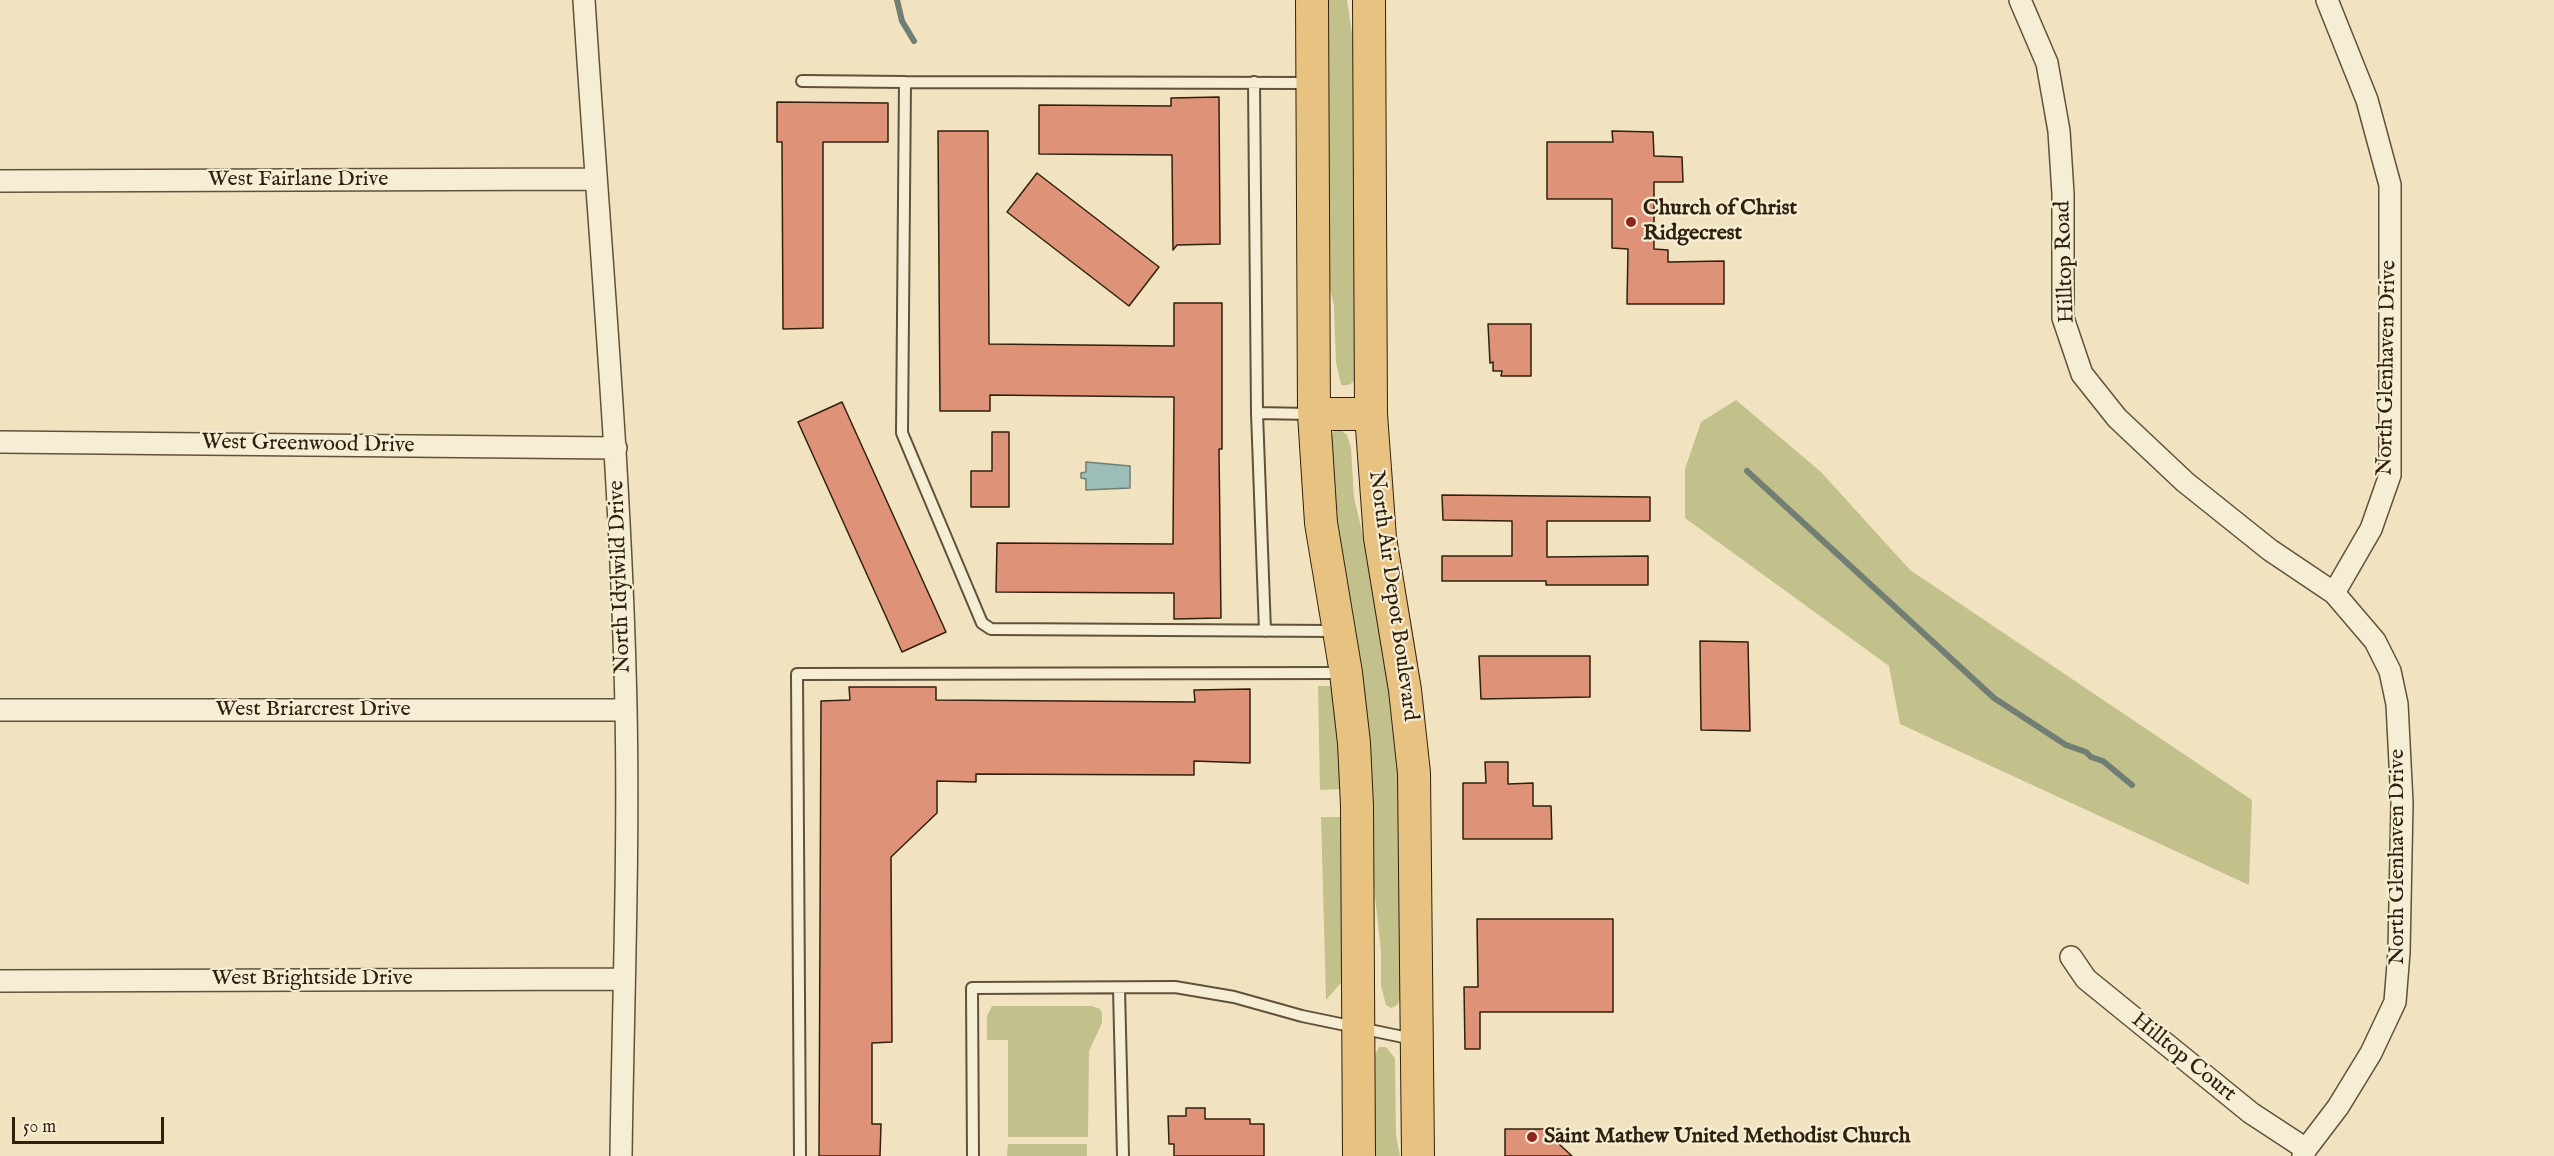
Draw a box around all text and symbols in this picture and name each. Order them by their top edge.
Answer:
street label: West Fairlane Drive [208,167,388,193]
place label: Church of Christ Ridgecrest [1643,196,1797,248]
street label: Hilltop Road [2051,200,2081,324]
marker: Church of Christ Ridgecrest [1624,215,1638,229]
street label: North Glenhaven Drive [2373,260,2403,476]
street label: West Greenwood Drive [201,430,415,460]
street label: North Air Depot Boulevard [1361,469,1423,723]
street label: North Idylwild Drive [604,480,638,674]
street label: West Briarcrest Drive [215,697,411,723]
street label: North Glenhaven Drive [2385,749,2411,965]
street label: West Brightside Drive [211,966,413,992]
street label: Hilltop Court [2125,1008,2241,1108]
scale bar [15,1105,166,1143]
text: 50 m [23,1116,56,1139]
place label: Saint Mathew United Methodist Church [1544,1124,1910,1150]
marker: Saint Mathew United Methodist Church [1525,1130,1539,1144]

